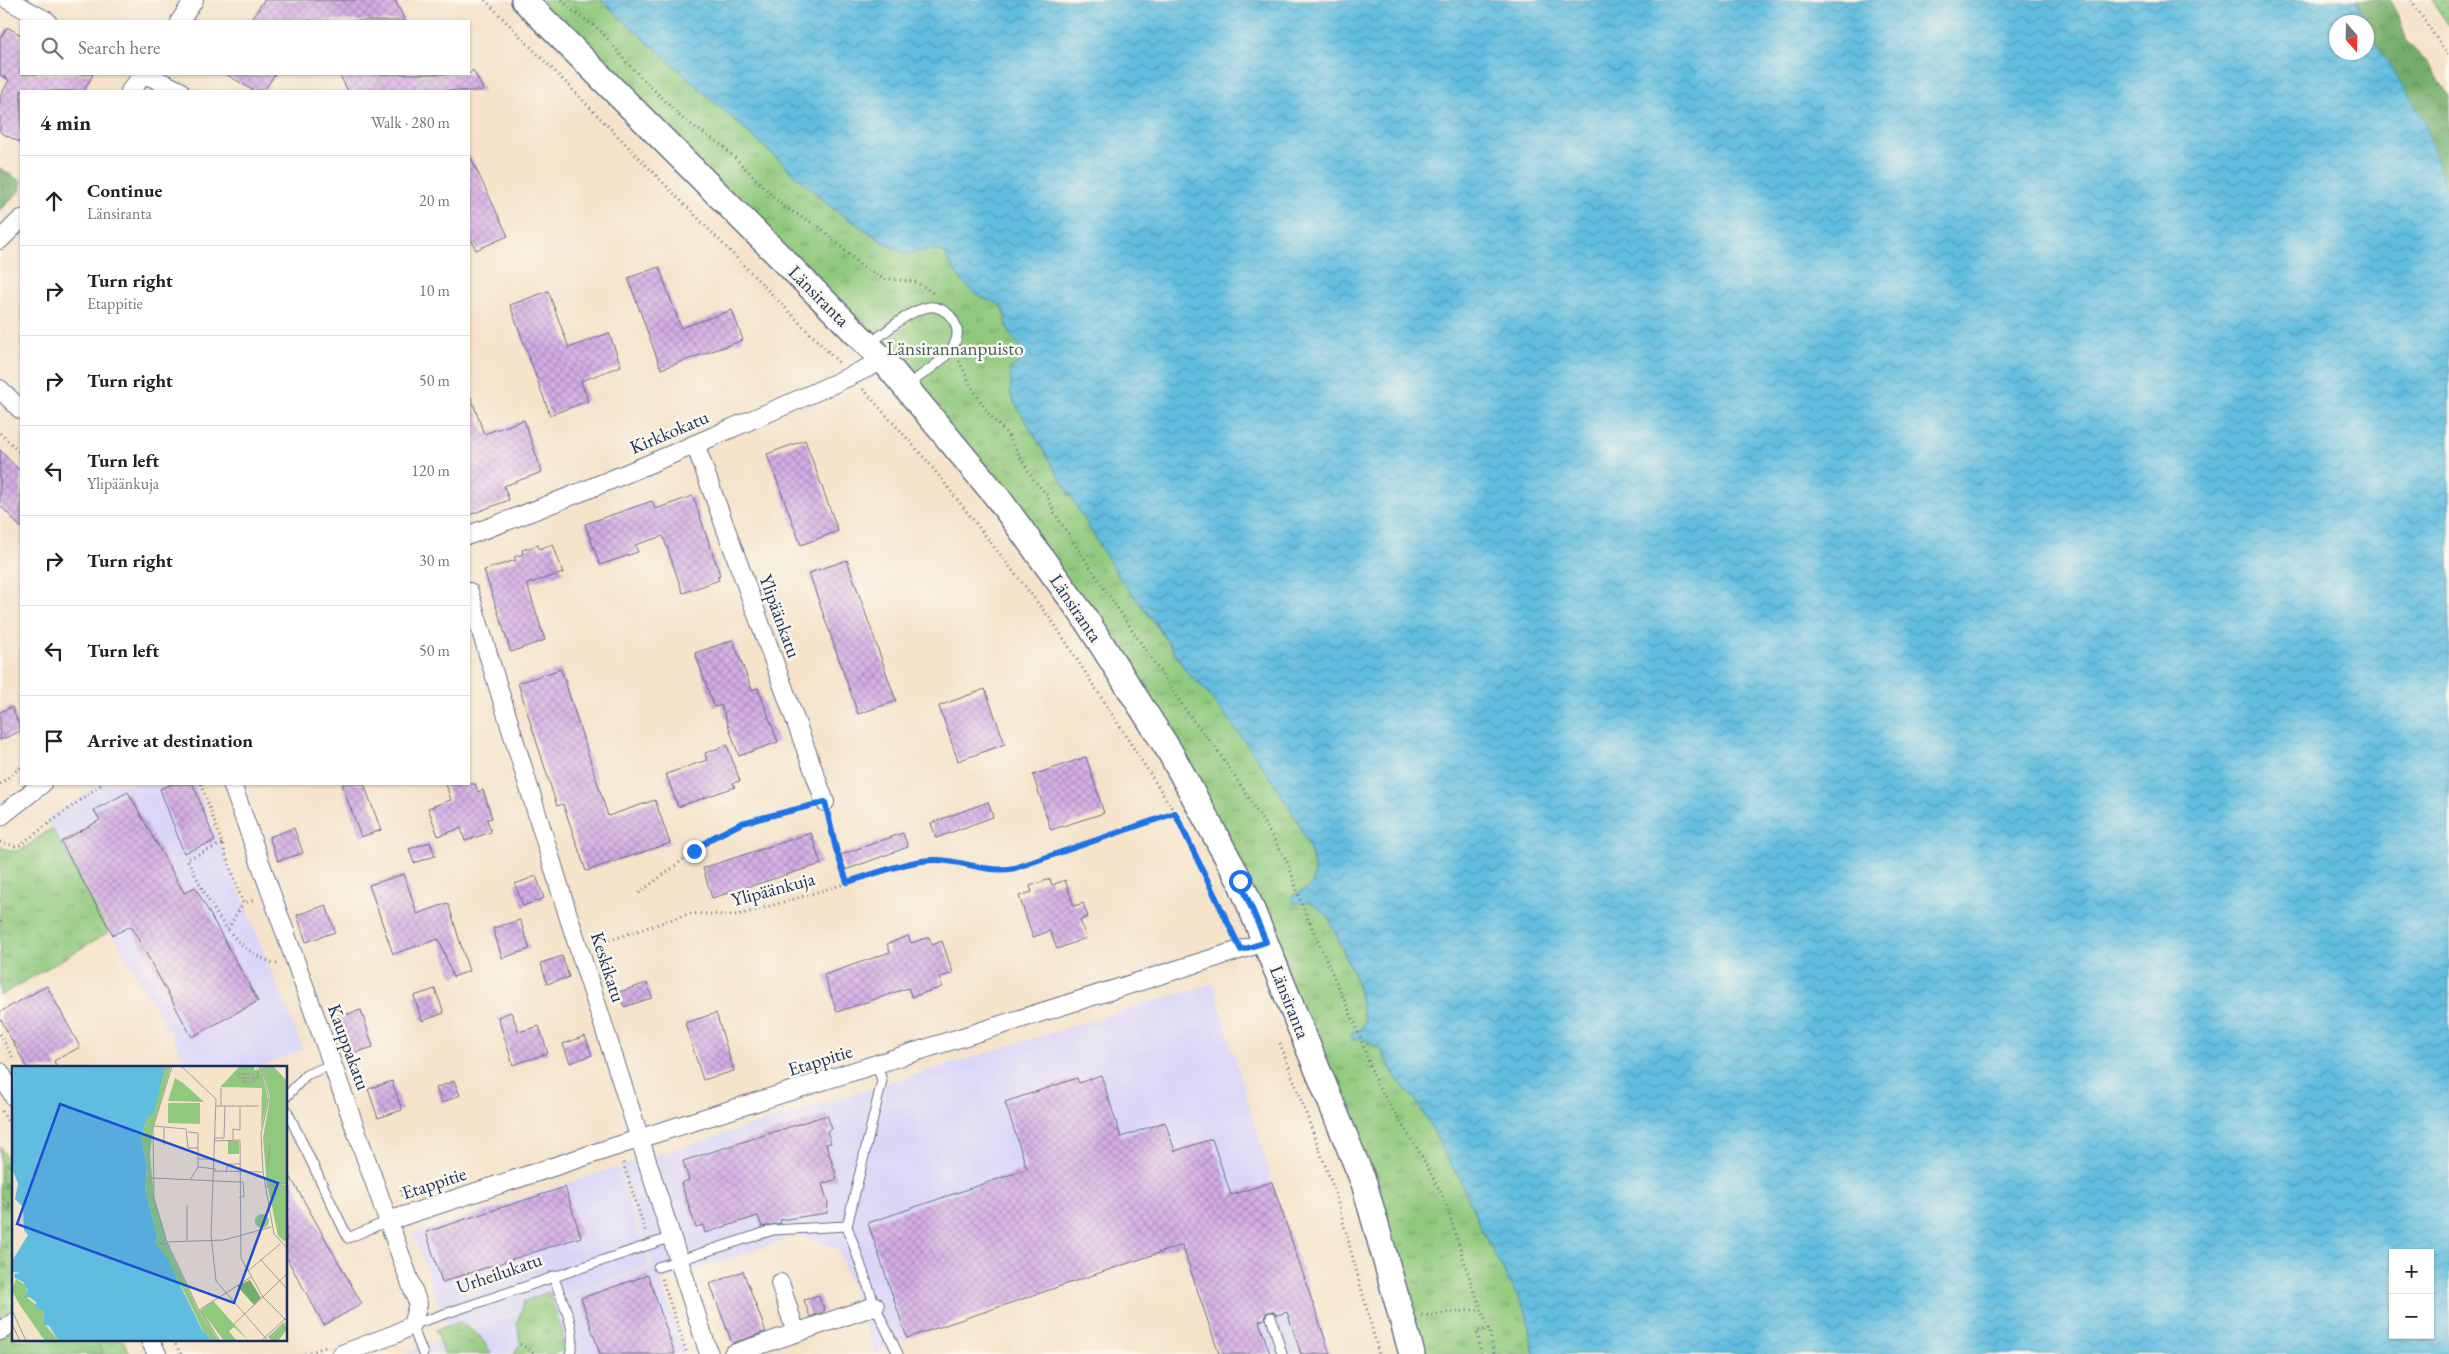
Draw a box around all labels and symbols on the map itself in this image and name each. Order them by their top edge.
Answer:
north arrow [2329,15,2374,60]
street label: Länsiranta [783,260,855,332]
park label: Länsirannanpuisto [886,336,1024,361]
street label: Kirkkokatu [626,404,712,460]
street label: Länsiranta [1044,569,1108,647]
street label: Ylipäänkatu [753,571,807,661]
route end [683,840,706,863]
street label: Ylipäänkuja [728,866,818,912]
route start [1229,870,1252,893]
street label: Keskikatu [585,929,631,1005]
street label: Länsiranta [1264,962,1316,1043]
street label: Kauppakatu [322,1000,376,1094]
street label: Etappitie [785,1038,855,1082]
inset map [12,1066,288,1342]
street label: Etappitie [399,1161,469,1205]
street label: Urheilukatu [453,1247,545,1299]

